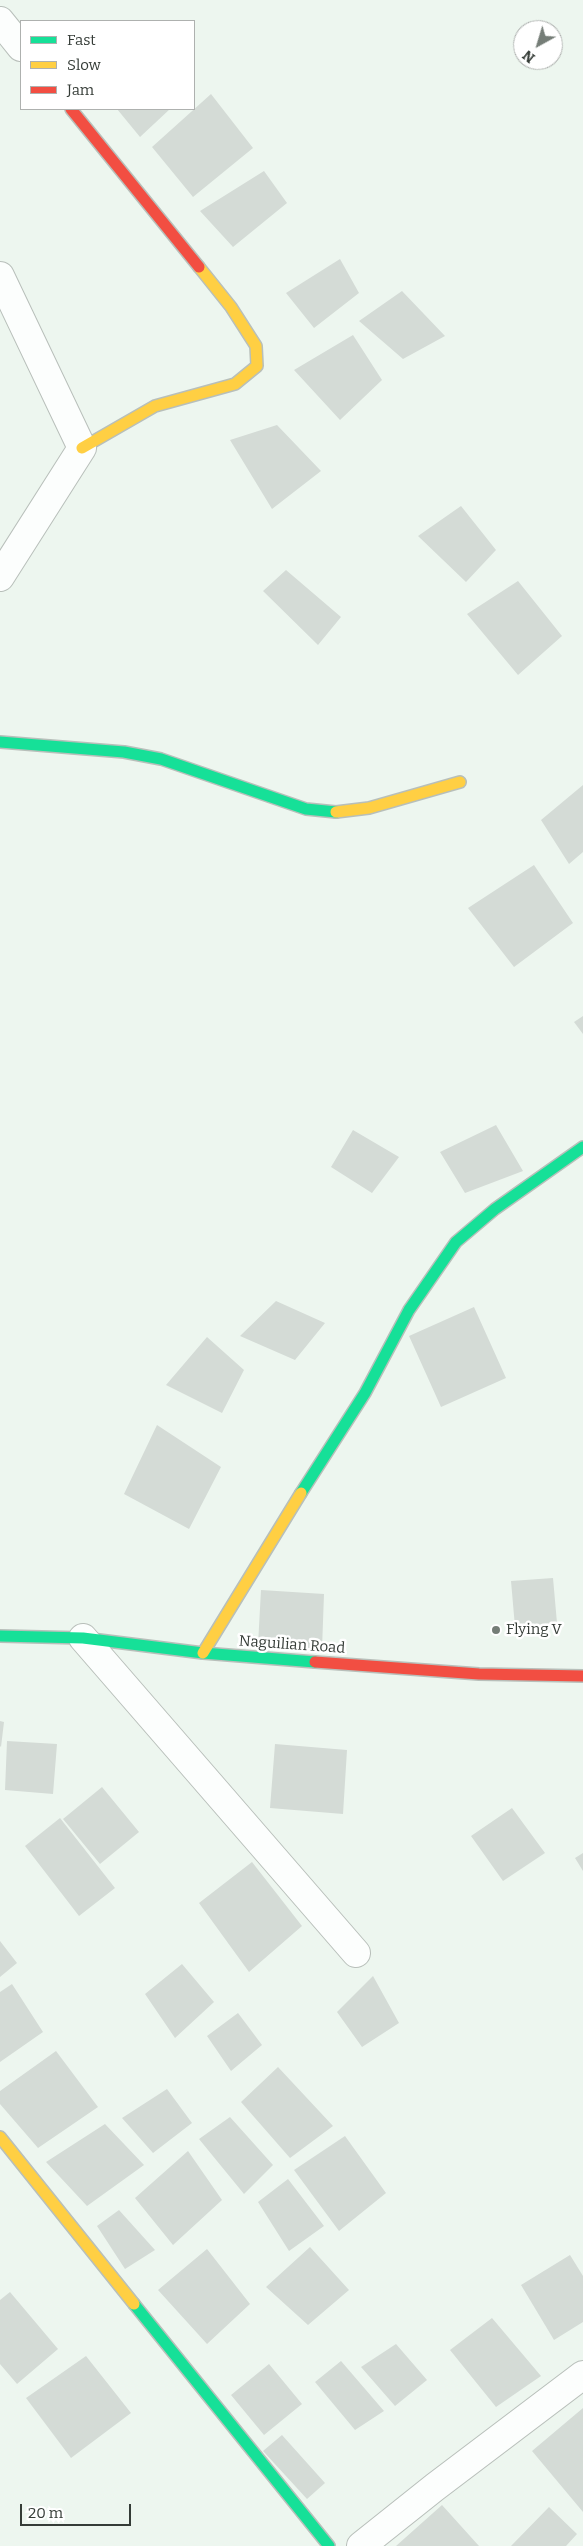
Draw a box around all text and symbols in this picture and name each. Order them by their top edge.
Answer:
legend [20,20,195,110]
north arrow [513,20,563,70]
text: Fast [67,31,96,49]
text: N [519,46,538,66]
text: Slow [67,56,101,74]
text: Jam [67,81,94,99]
place label: Flying V [506,1621,562,1639]
marker: Flying V [490,1624,502,1636]
street label: Naguilian Road [238,1632,346,1658]
scale bar [22,2494,134,2526]
text: 20 m [28,2504,63,2522]

